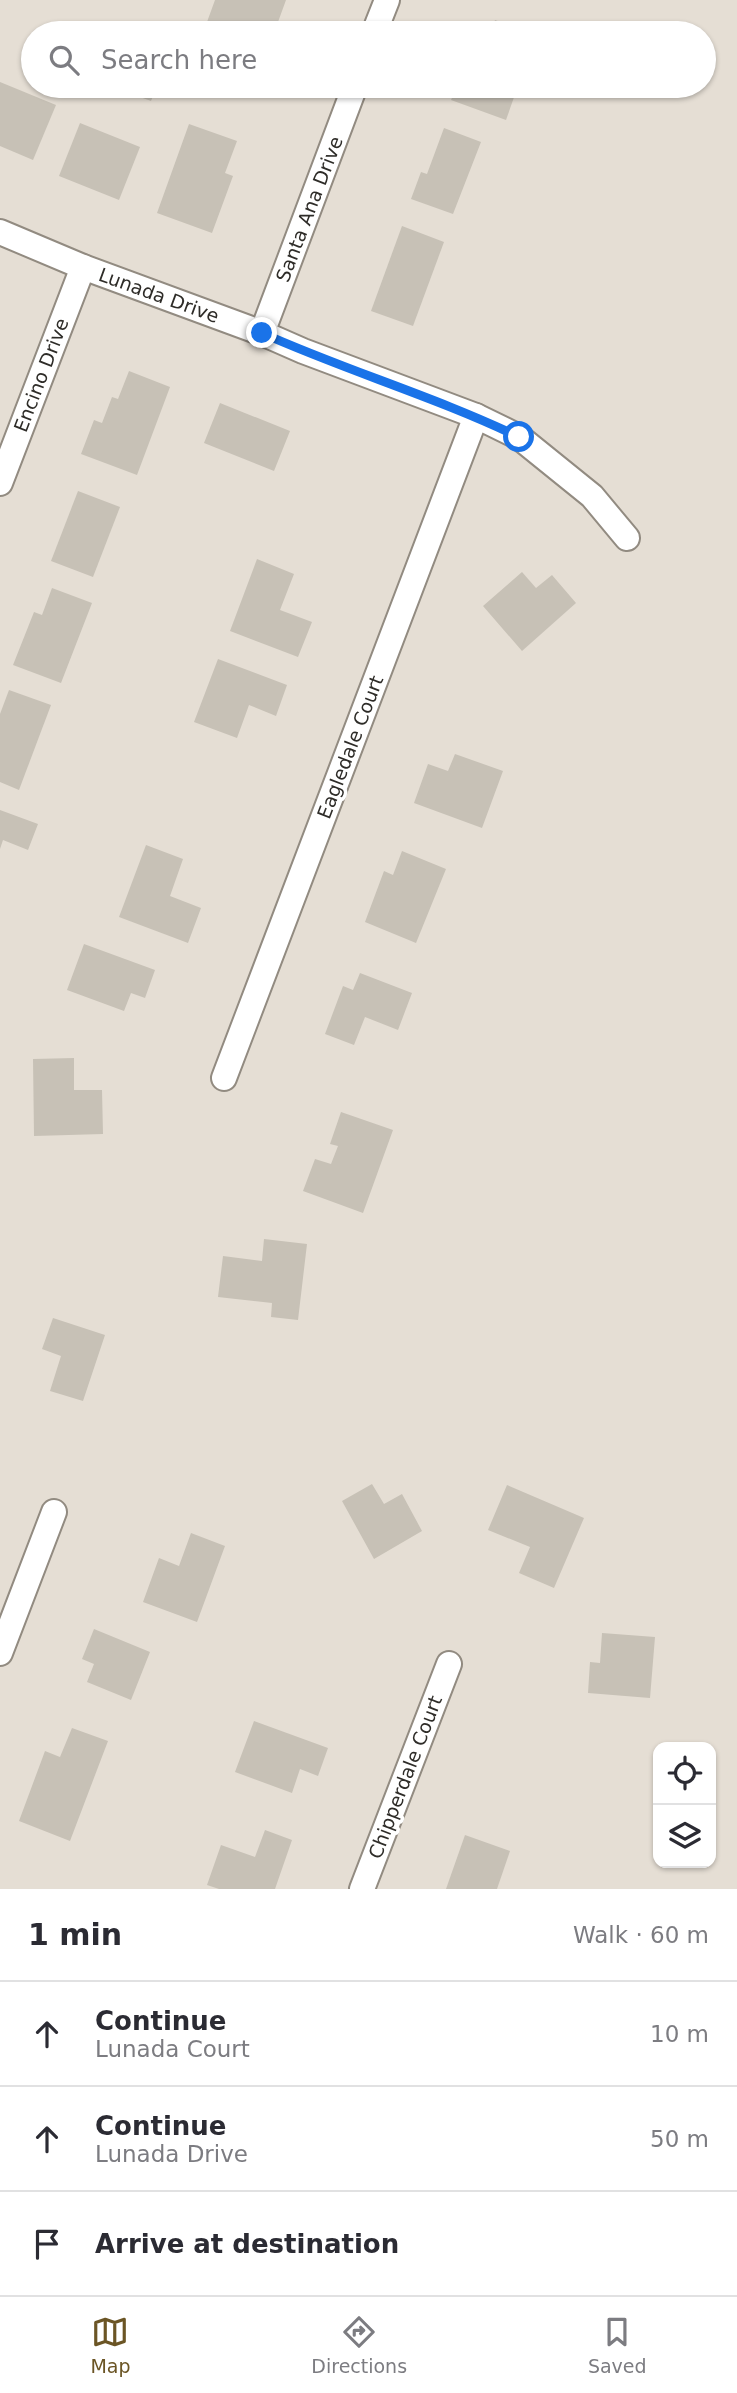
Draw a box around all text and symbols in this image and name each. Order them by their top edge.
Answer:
search box [21,21,716,98]
icon: search [45,41,83,79]
text: Search here [101,45,257,75]
street label: Santa Ana Drive [271,133,347,285]
street label: Lunada Drive [96,263,222,327]
street label: Encino Drive [9,315,73,435]
route end [246,317,277,348]
route start [503,421,534,452]
street label: Eagledale Court [313,672,387,822]
street label: Chipperdale Court [364,1692,446,1862]
map controls [653,1742,716,1868]
button: locate [653,1742,716,1805]
button: layers [653,1805,716,1868]
text: 1 min [28,1917,122,1952]
text: Walk · 60 m [573,1922,709,1948]
text: Continue [95,2006,226,2036]
icon: ahead [28,2015,66,2053]
text: 10 m [650,2021,709,2047]
text: Lunada Court [95,2036,250,2062]
text: Continue [95,2111,226,2141]
icon: ahead [28,2120,66,2158]
text: 50 m [650,2126,709,2152]
text: Lunada Drive [95,2141,248,2167]
icon: arrive [28,2225,66,2263]
text: Arrive at destination [95,2229,399,2259]
tab: Map [90,2313,131,2377]
tab: Directions [311,2313,407,2377]
tab: Saved [588,2313,647,2377]

